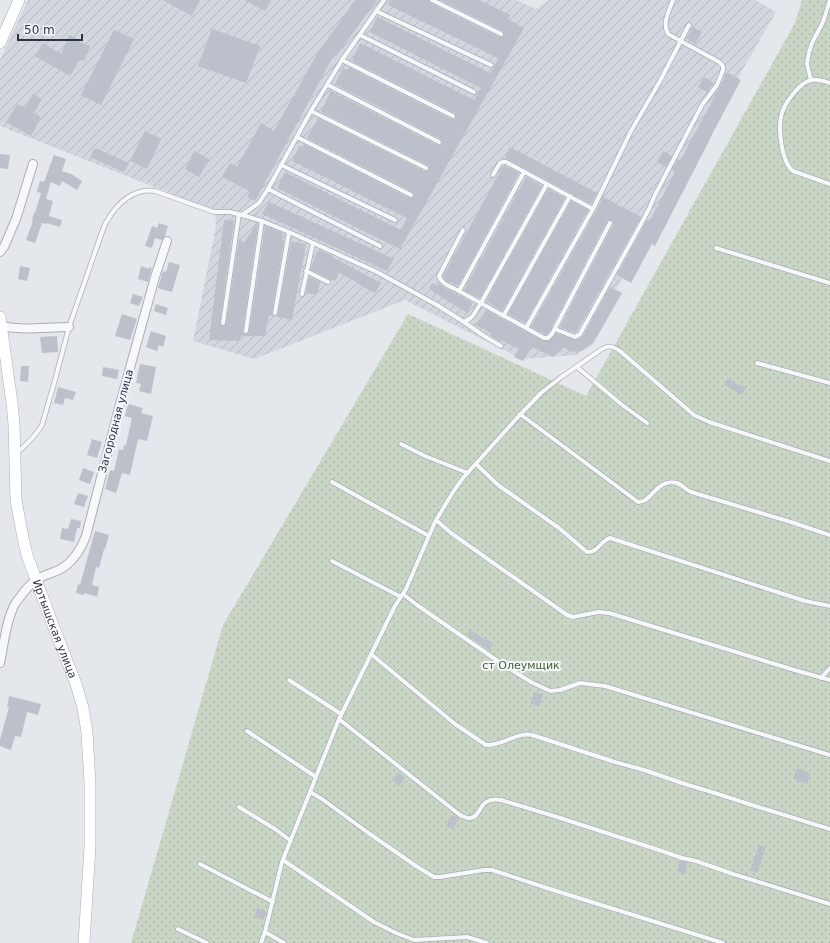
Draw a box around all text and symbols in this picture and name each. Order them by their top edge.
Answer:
scale bar [18,16,82,42]
text: 50 m [24,23,55,37]
street label: Загородная улица [96,368,136,474]
street label: Иртышская улица [30,578,80,680]
park label: ст Олеумщик [482,659,560,672]

